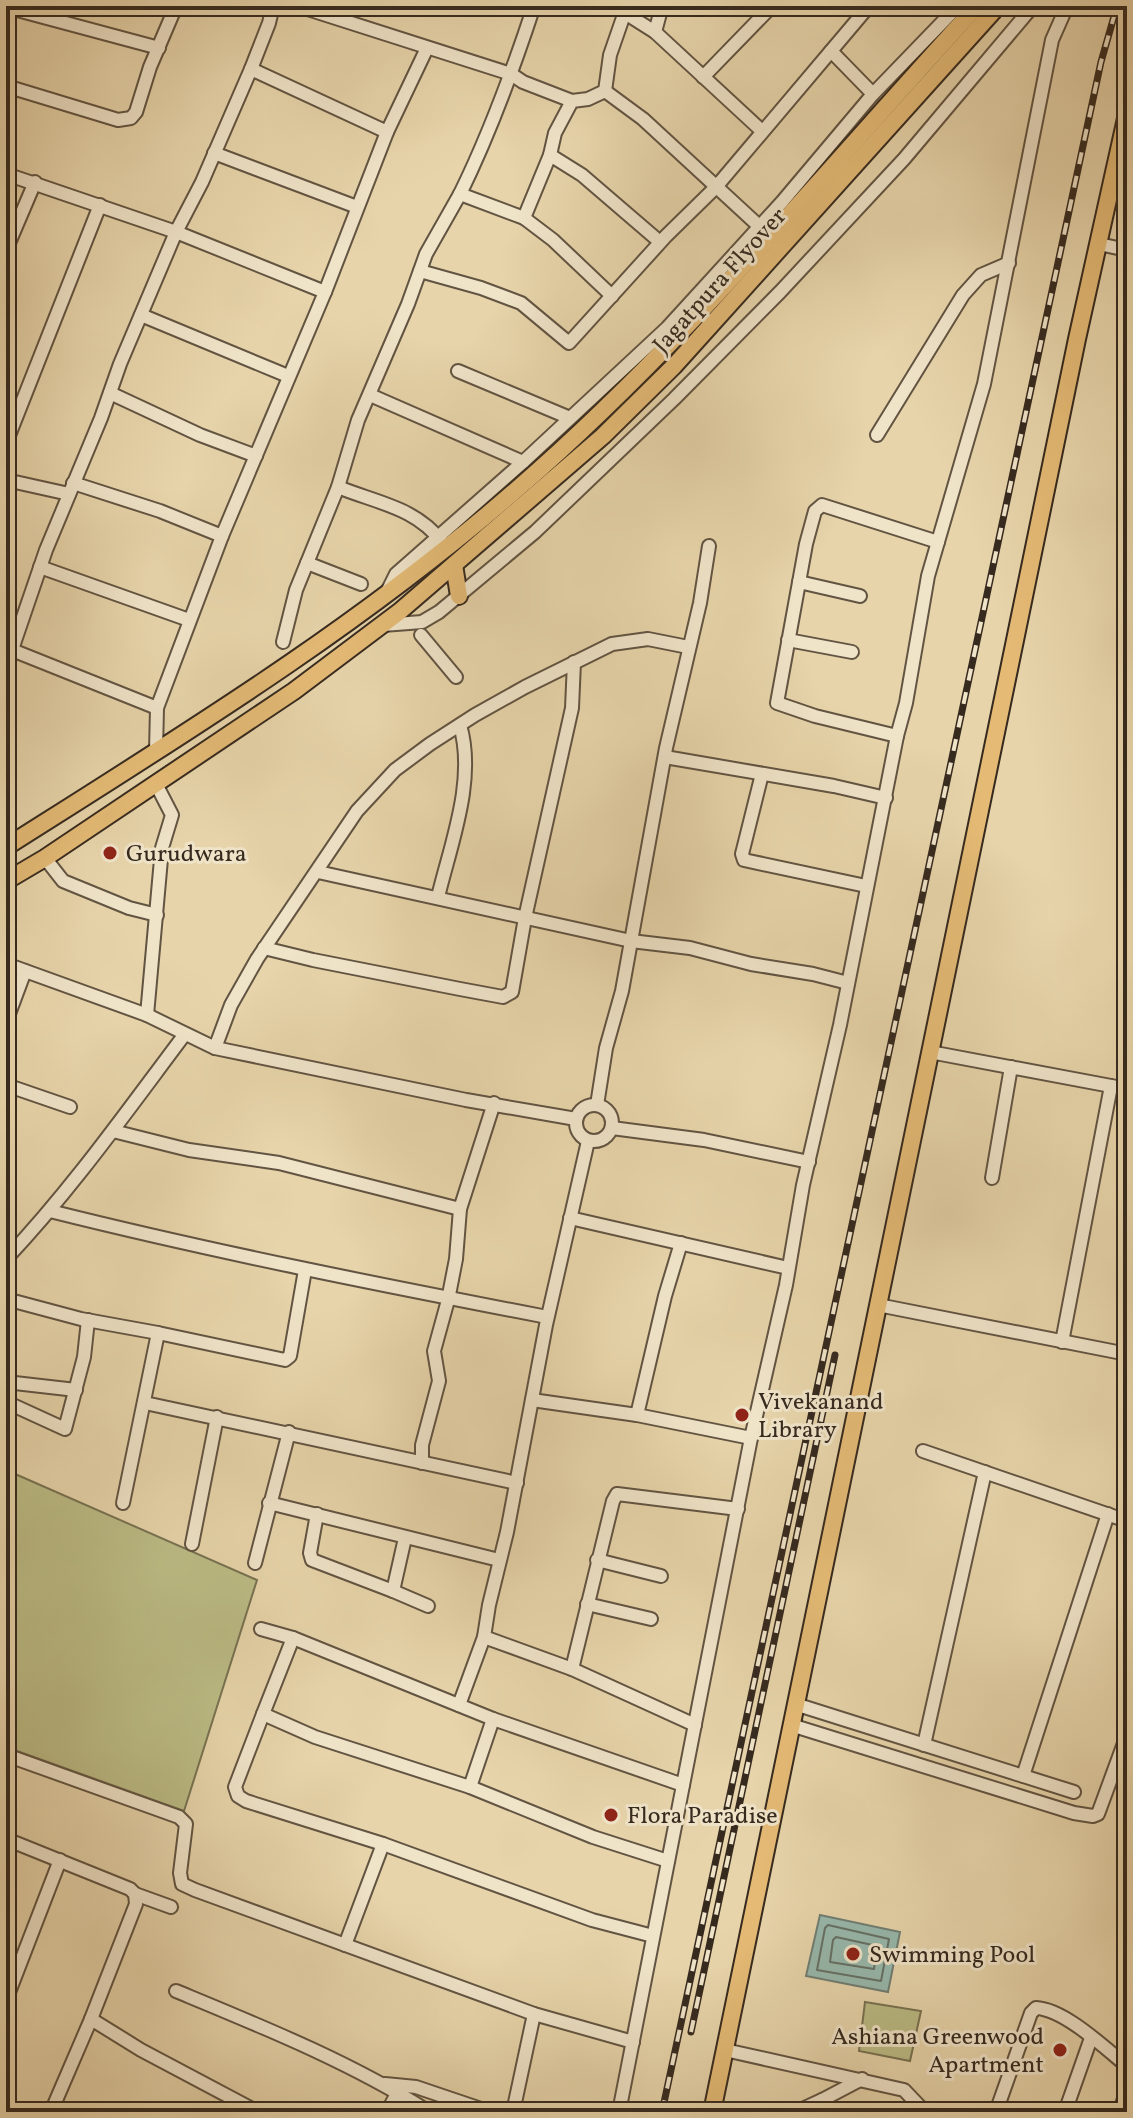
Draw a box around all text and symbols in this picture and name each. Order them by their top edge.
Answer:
street label: Jagatpura Flyover [646,201,795,362]
place label: Gurudwara [126,838,247,872]
marker: Gurudwara [101,844,119,862]
place label: Vivekanand Library [758,1386,883,1448]
marker: Vivekanand Library [733,1406,751,1424]
place label: Flora Paradise [627,1800,778,1834]
marker: Flora Paradise [602,1806,620,1824]
place label: Swimming Pool [869,1939,1035,1973]
marker: Swimming Pool [844,1945,862,1963]
place label: Ashiana Greenwood Apartment [831,2021,1044,2083]
marker: Ashiana Greenwood Apartment [1051,2041,1069,2059]

